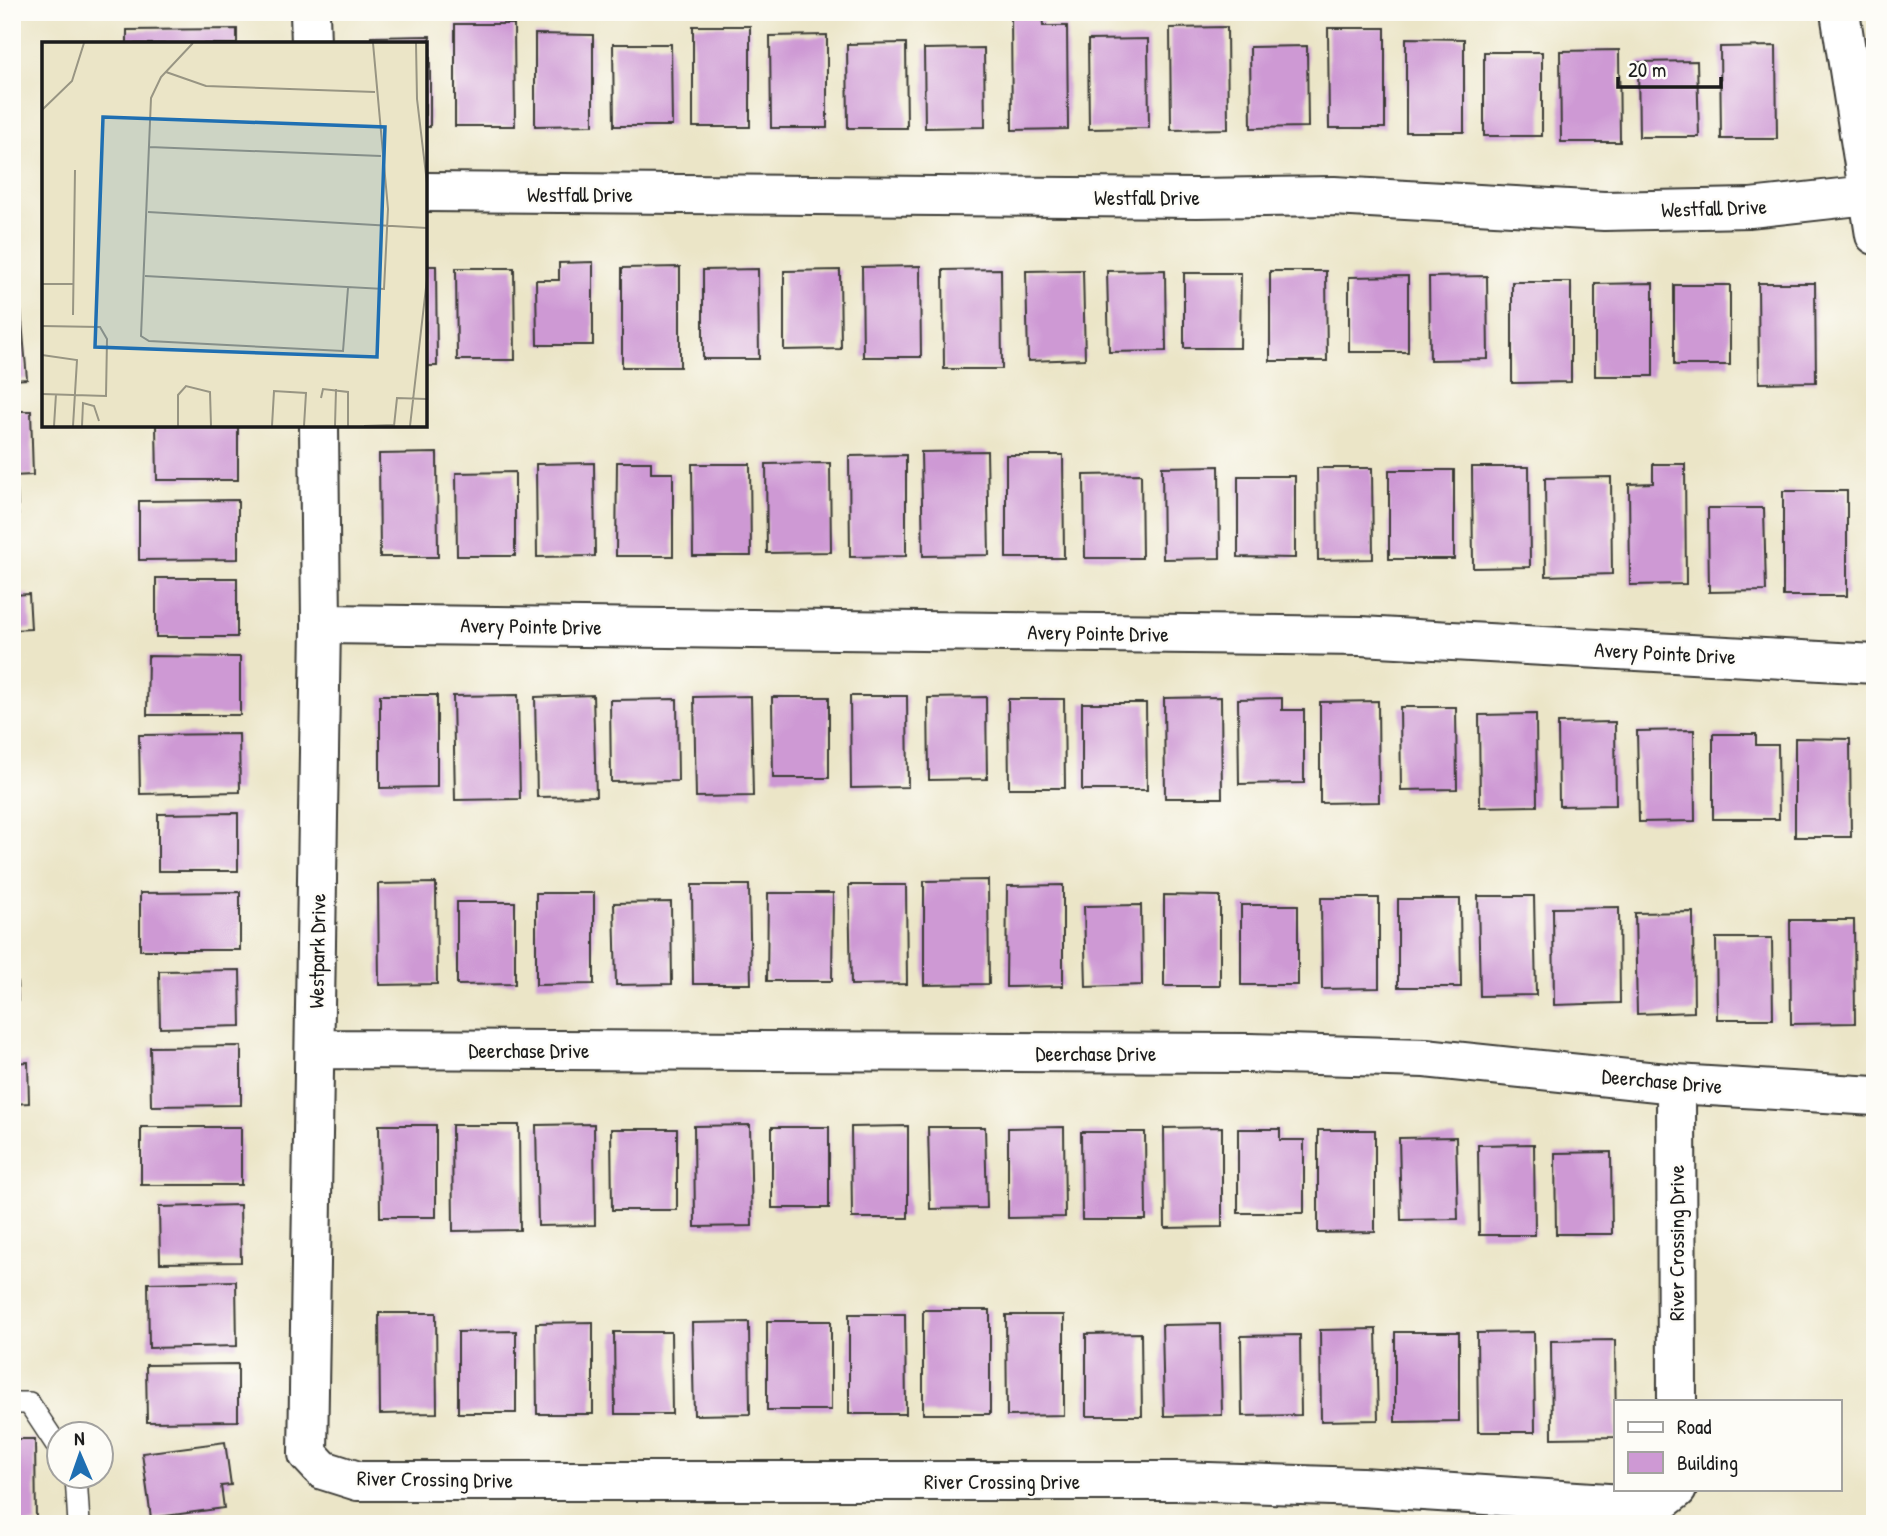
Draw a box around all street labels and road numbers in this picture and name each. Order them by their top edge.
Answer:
street label: Westfall Drive [527,180,633,209]
street label: Westfall Drive [1094,183,1200,212]
street label: Westfall Drive [1661,192,1767,224]
street label: Avery Pointe Drive [460,610,602,642]
street label: Avery Pointe Drive [1027,617,1169,649]
street label: Avery Pointe Drive [1594,635,1736,671]
street label: Westpark Drive [301,893,333,1009]
street label: Deerchase Drive [469,1036,589,1065]
street label: Deerchase Drive [1036,1039,1156,1068]
street label: Deerchase Drive [1601,1061,1723,1101]
street label: River Crossing Drive [1662,1165,1691,1321]
street label: River Crossing Drive [357,1463,513,1495]
street label: River Crossing Drive [924,1467,1080,1496]

